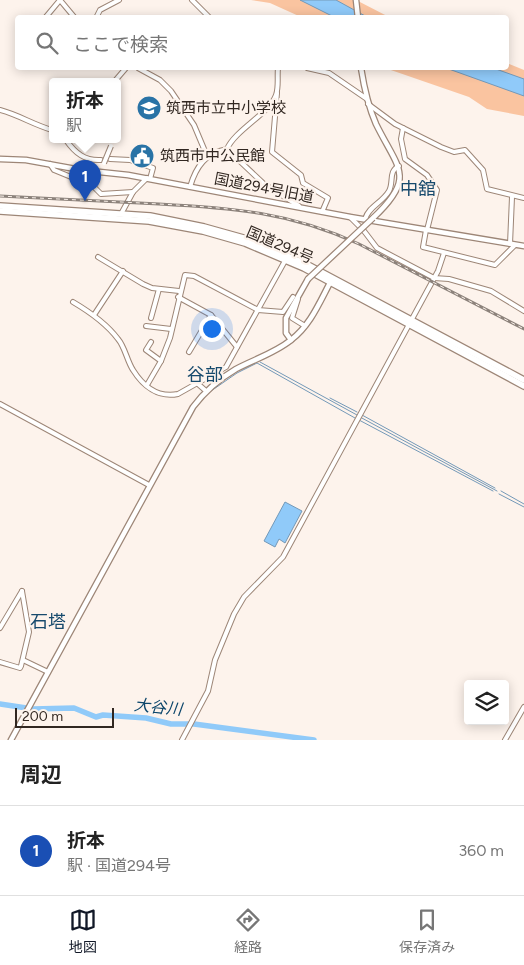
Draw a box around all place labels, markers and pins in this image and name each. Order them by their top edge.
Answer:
school or university icon: 筑西市立中小学校 [136,95,162,121]
place label: 筑西市立中小学校 [166,99,286,117]
public building icon: 筑西市中公民館 [129,143,155,169]
place label: 筑西市中公民館 [160,147,265,165]
pin: 1 [69,160,101,201]

